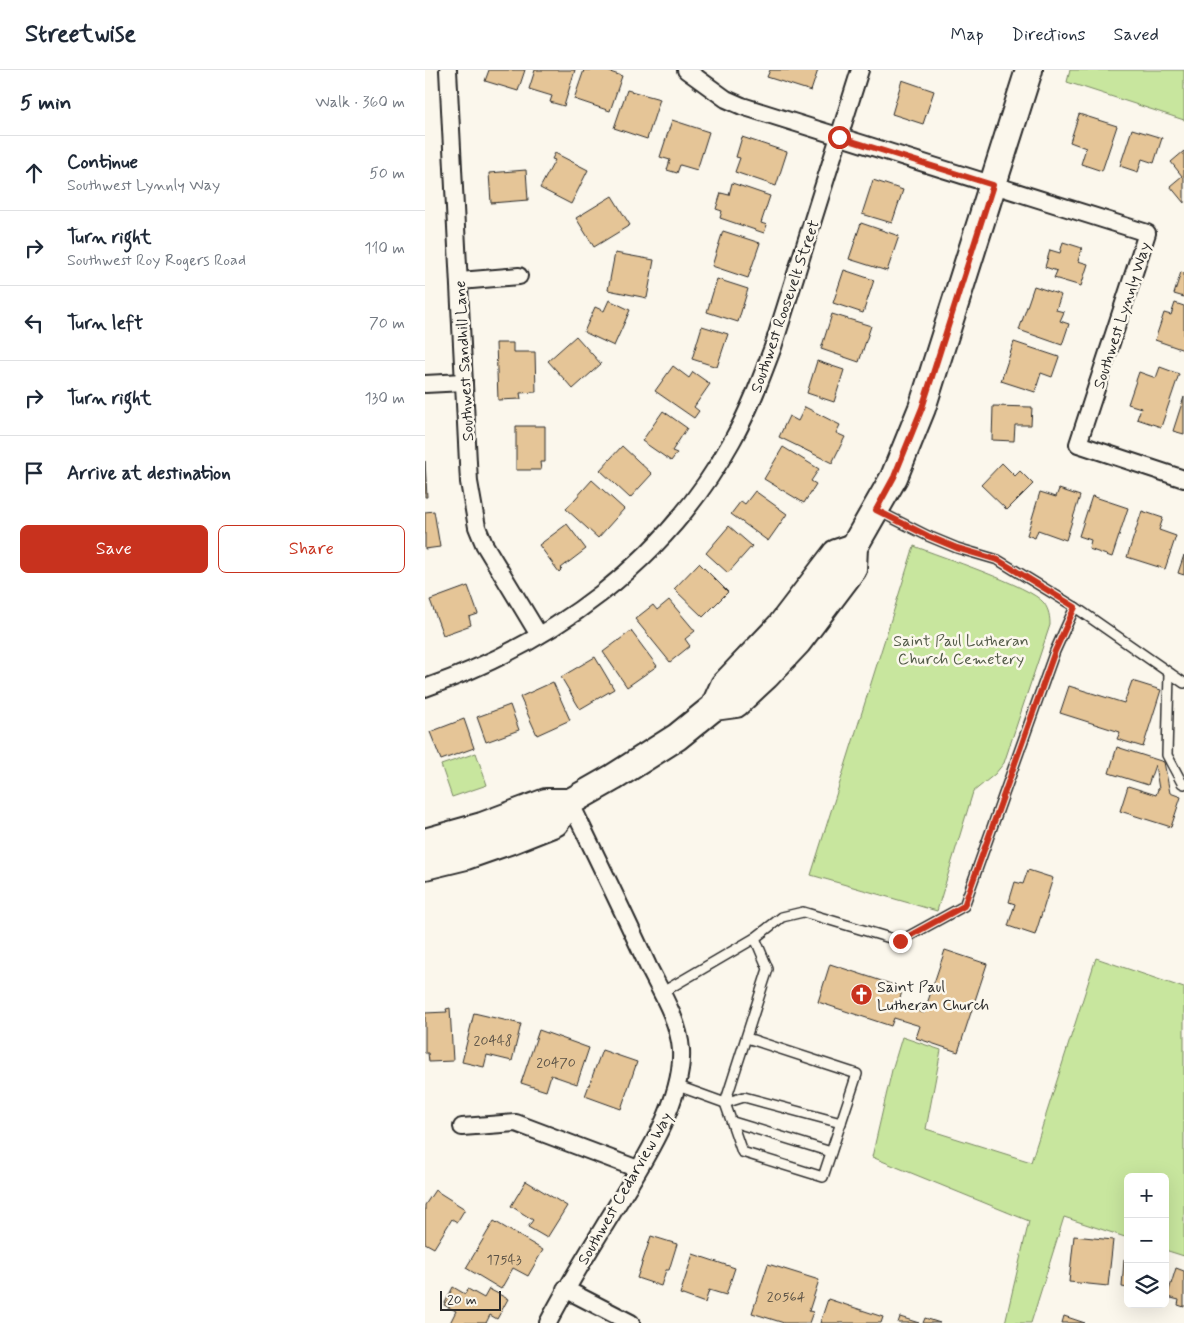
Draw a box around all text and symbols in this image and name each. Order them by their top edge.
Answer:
text: Streetwise [25,19,136,50]
text: Map [951,23,984,47]
text: Directions [1012,23,1086,47]
text: Saved [1114,23,1159,47]
text: 5 min [20,89,72,117]
text: Walk · 360 m [315,92,405,113]
route start [828,126,851,149]
text: Continue [67,150,138,175]
icon: ahead [20,159,48,187]
text: 50 m [369,163,405,184]
text: Southwest Lynnly Way [67,175,220,196]
street label: Southwest Roosevelt Street [746,217,825,396]
text: Turn right [67,225,151,250]
icon: right [20,234,48,262]
text: 110 m [364,238,405,259]
street label: Southwest Lynnly Way [1089,239,1156,392]
text: Southwest Roy Rogers Road [67,250,246,271]
street label: Southwest Sandhill Lane [450,280,479,442]
icon: left [20,309,48,337]
text: Turn left [67,311,143,336]
text: 70 m [369,313,405,334]
icon: right [20,384,48,412]
text: Turn right [67,386,151,411]
text: 130 m [364,388,405,409]
icon: arrive [20,459,48,487]
text: Arrive at destination [67,461,231,486]
button: Save [20,525,208,573]
button: Share [218,525,405,573]
park label: Saint Paul Lutheran Church Cemetery [893,631,1029,670]
route end [889,930,912,953]
place label: Saint Paul Lutheran Church [877,977,989,1016]
church icon: Saint Paul Lutheran Church [849,983,873,1007]
house number: 20448 [474,1032,512,1050]
house number: 20470 [536,1054,576,1072]
street label: Southwest Cedarview Way [573,1109,678,1269]
map controls [1124,1173,1169,1308]
button: + [1124,1173,1169,1218]
button: − [1124,1218,1169,1263]
house number: 17543 [486,1251,522,1269]
button: layers [1124,1263,1169,1308]
scale bar [440,1288,501,1311]
house number: 20564 [767,1288,806,1306]
text: 20 m [447,1291,477,1309]

